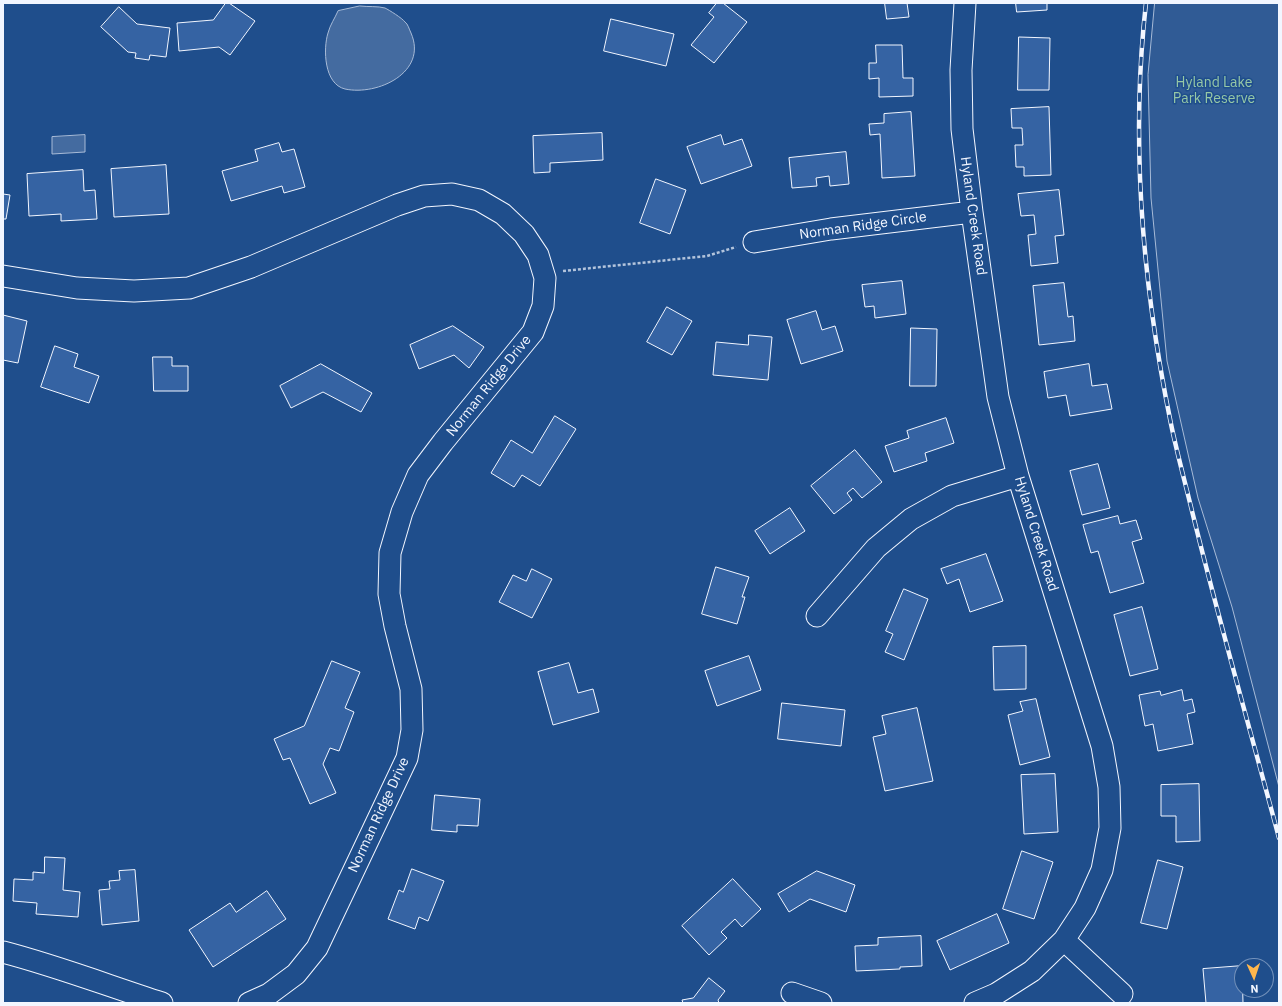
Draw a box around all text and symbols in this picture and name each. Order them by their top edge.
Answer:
park label: Hyland Lake Park Reserve [1173,75,1255,108]
street label: Hyland Creek Road [956,156,990,276]
street label: Norman Ridge Circle [798,209,928,243]
street label: Norman Ridge Drive [443,332,535,440]
street label: Hyland Creek Road [1010,474,1062,594]
street label: Norman Ridge Drive [345,755,413,875]
north arrow [1234,958,1274,998]
text: N [1250,982,1259,996]

